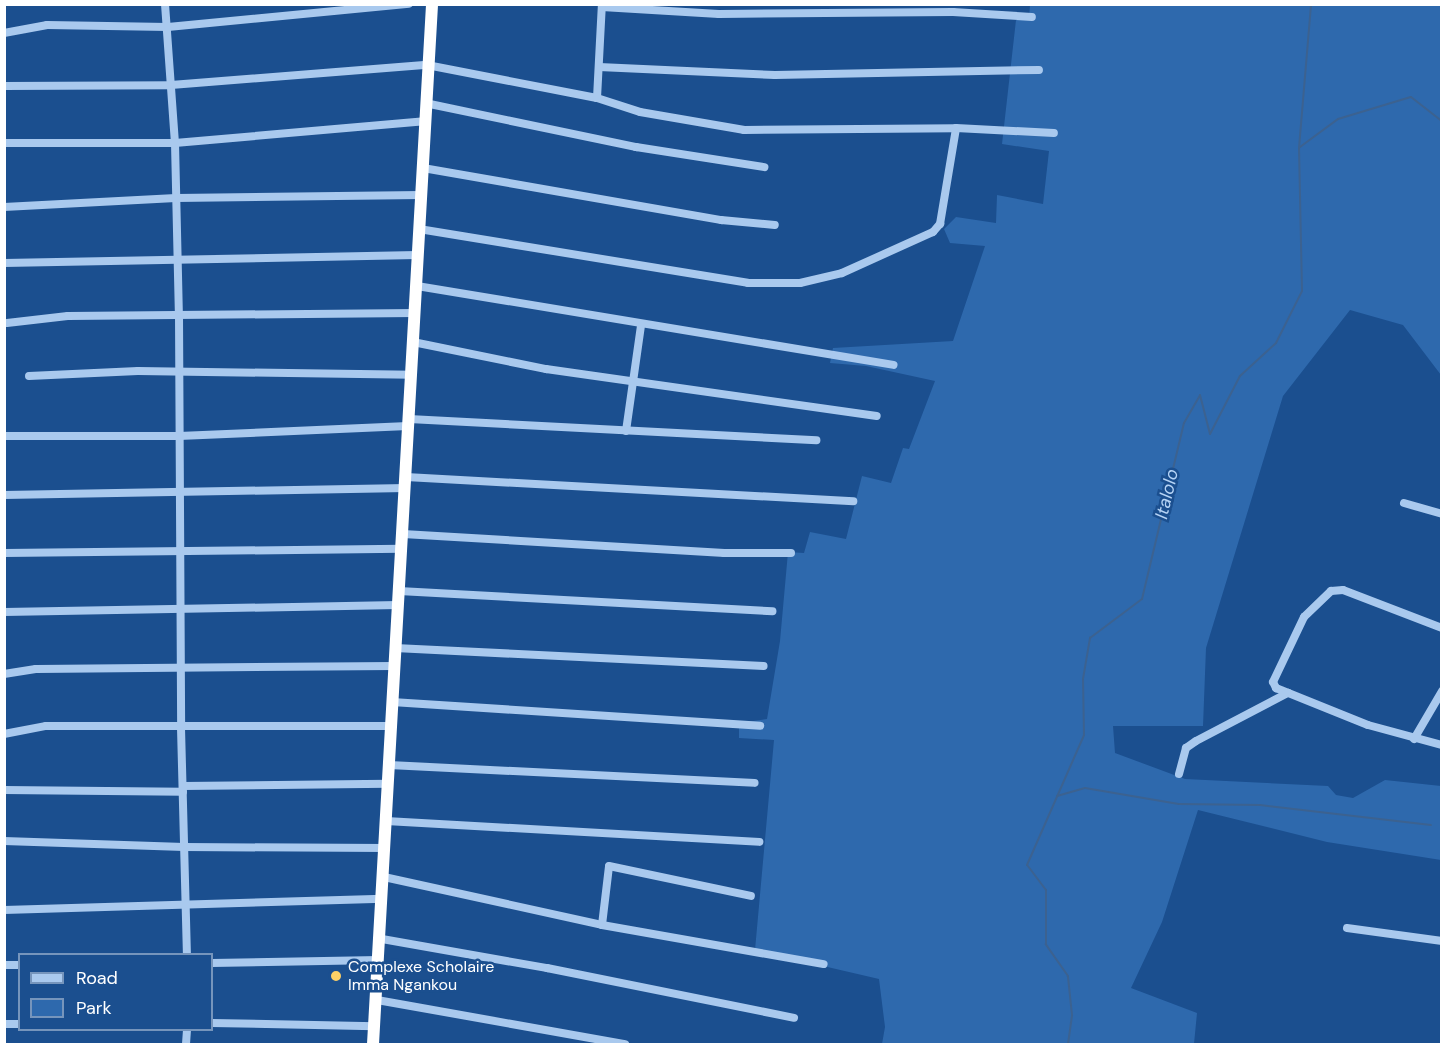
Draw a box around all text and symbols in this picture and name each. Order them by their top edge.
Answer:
water label: Italolo [1151,467,1183,521]
legend [18,953,213,1031]
place label: Complexe Scholaire Imma Ngankou [348,957,494,995]
text: Road [76,966,118,990]
marker: Complexe Scholaire Imma Ngankou [329,969,343,983]
text: Park [76,996,112,1020]

